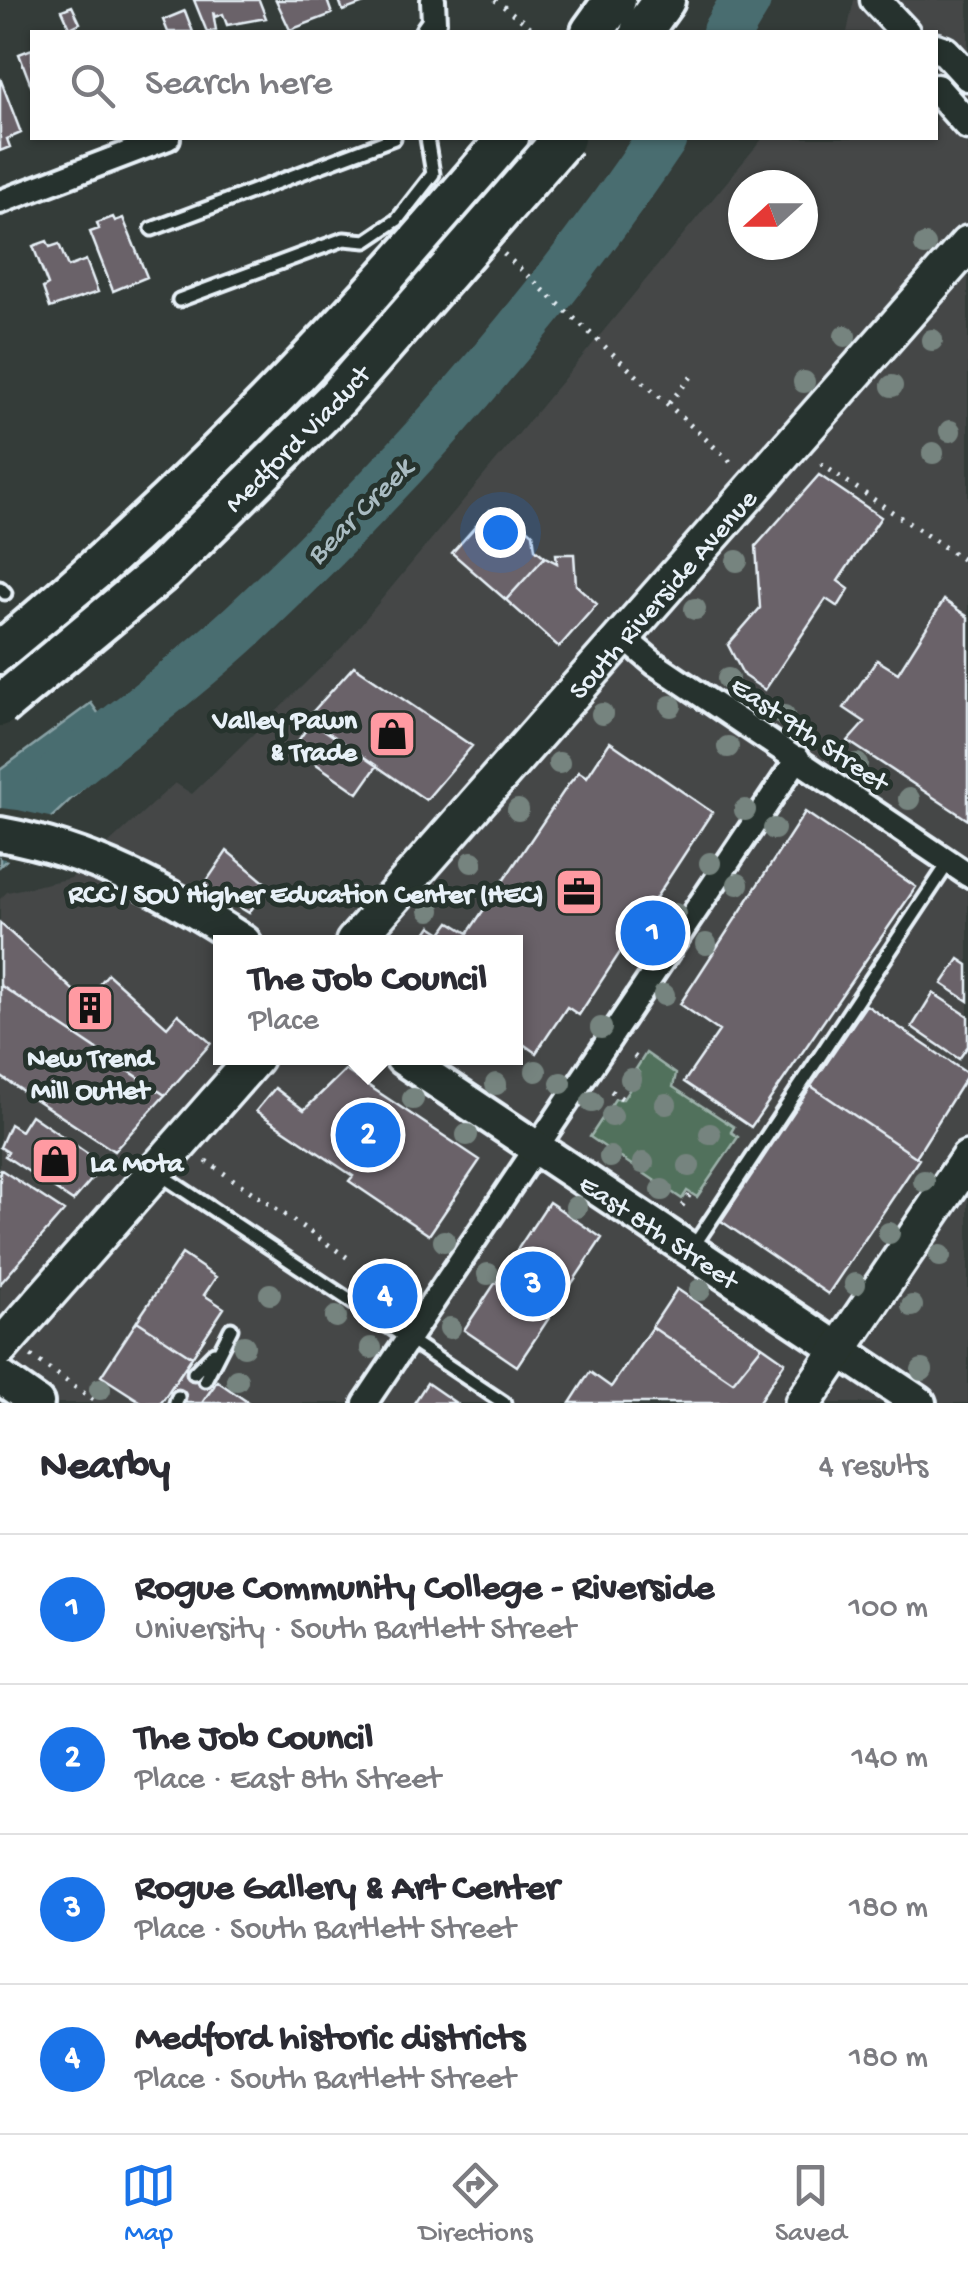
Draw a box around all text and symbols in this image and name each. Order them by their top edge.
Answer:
search box [30,30,938,140]
icon: search [65,58,120,113]
text: Search here [145,63,332,107]
north arrow [728,170,818,260]
street label: Medford Viaduct [219,358,381,521]
water label: Bear Creek [301,451,424,574]
street label: South Riverside Avenue [563,483,766,708]
your location [475,507,526,558]
street label: East 9th Street [723,671,896,802]
place label: Valley Pawn & Trade [211,706,359,771]
shop icon: Valley Pawn & Trade [366,708,418,760]
office icon: RCC / SOU Higher Education Center (HEC) [553,866,605,918]
place label: RCC / SOU Higher Education Center (HEC) [68,880,544,913]
pin: 1 [620,896,686,970]
popup [213,935,523,1065]
text: The Job Council [249,959,487,1003]
building icon: New Trend Mill Outlet [64,982,116,1034]
text: Place [249,1003,319,1041]
place label: New Trend Mill Outlet [27,1044,156,1109]
pin: 2 [336,1098,400,1172]
shop icon: La Mota [29,1135,81,1187]
place label: La Mota [90,1149,185,1182]
street label: East 8th Street [571,1169,745,1300]
pin: 3 [500,1246,566,1322]
pin: 4 [352,1258,418,1334]
text: Nearby [40,1444,170,1493]
text: 4 results [819,1449,928,1487]
text: Rogue Community College - Riverside [135,1568,714,1612]
text: 1 [66,1590,79,1628]
text: 100 m [848,1590,928,1628]
text: University · South Bartlett Street [135,1612,576,1650]
text: The Job Council [135,1718,373,1762]
text: 2 [65,1740,80,1778]
text: 140 m [851,1740,928,1778]
text: Place · East 8th Street [135,1762,441,1800]
text: Rogue Gallery & Art Center [135,1868,559,1912]
text: 3 [64,1890,81,1928]
text: 180 m [849,1890,928,1928]
text: Place · South Bartlett Street [135,1912,515,1950]
text: Medford historic districts [135,2018,525,2062]
text: 4 [65,2040,80,2078]
text: 180 m [849,2040,928,2078]
text: Place · South Bartlett Street [135,2062,515,2100]
tab: Map [121,2158,176,2251]
tab: Directions [419,2158,533,2251]
tab: Saved [775,2158,847,2251]

